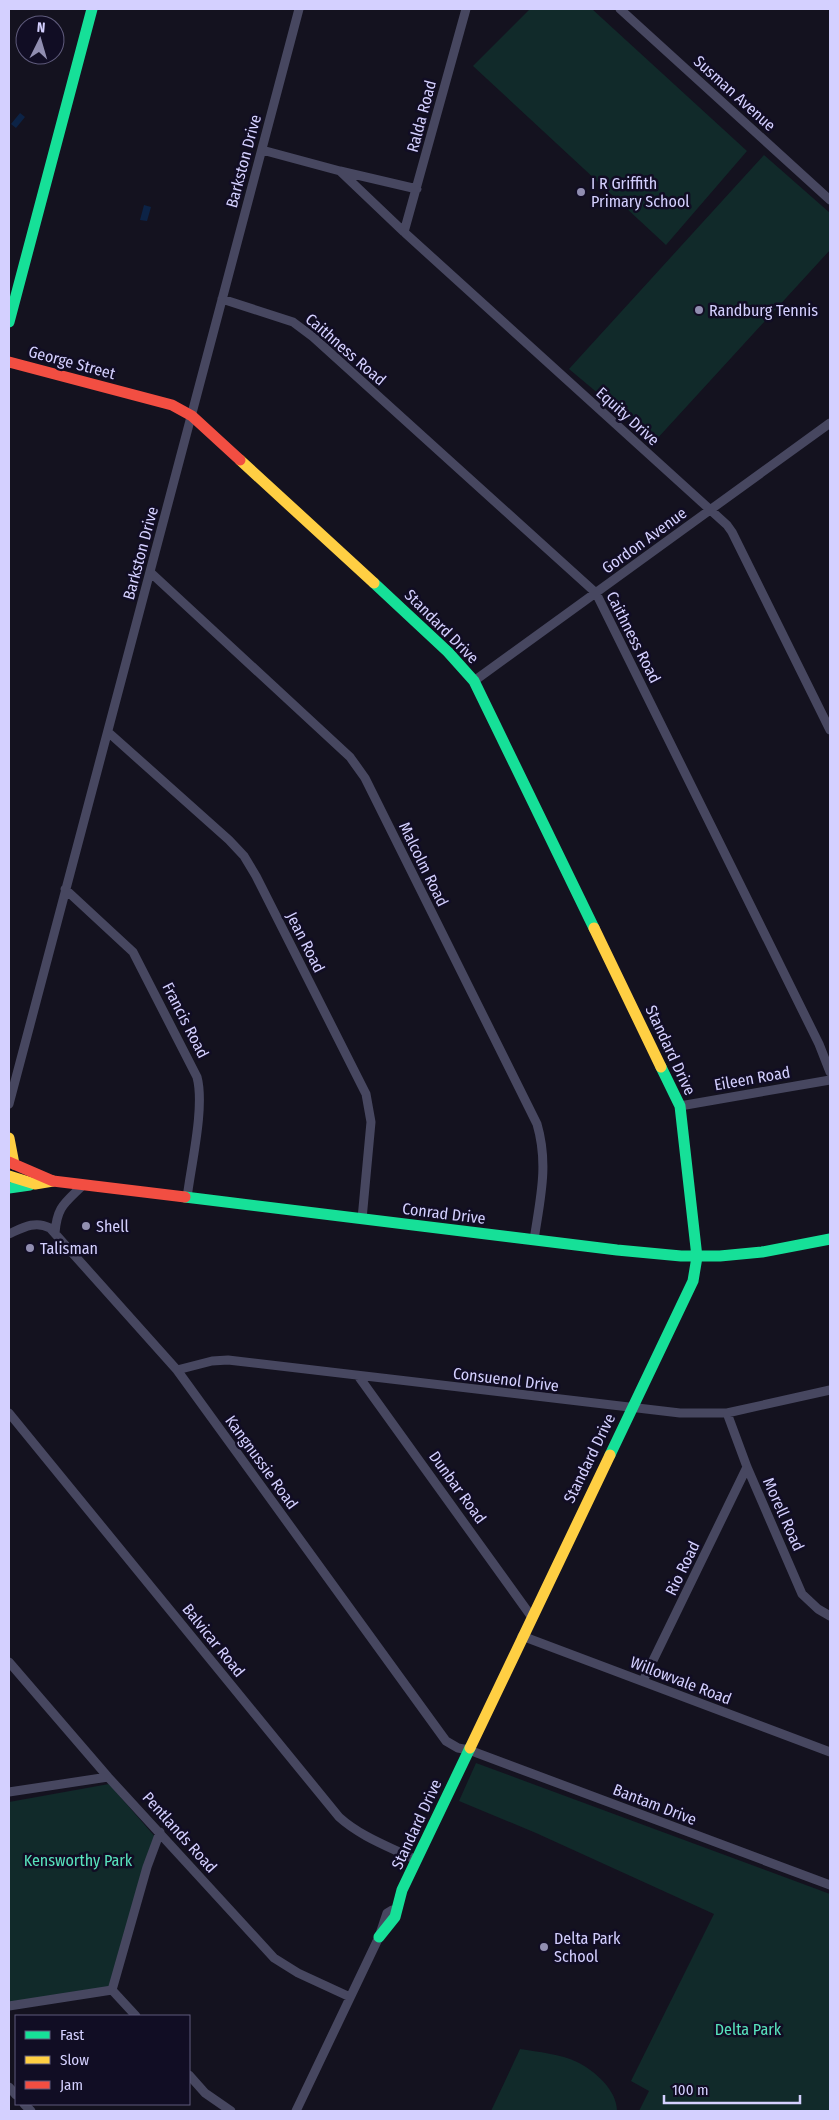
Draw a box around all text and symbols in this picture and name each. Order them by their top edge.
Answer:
north arrow [15,15,65,65]
text: N [36,19,46,36]
street label: Susman Avenue [690,52,780,135]
street label: Ralda Road [403,78,440,154]
street label: Barkston Drive [222,112,265,210]
place label: I R Griffith Primary School [591,174,690,211]
marker: I R Griffith Primary School [575,186,587,198]
place label: Randburg Tennis [709,301,818,320]
marker: Randburg Tennis [693,304,705,316]
street label: Caithness Road [302,309,390,389]
street label: George Street [26,342,118,383]
street label: Equity Drive [592,383,663,450]
street label: Gordon Avenue [598,503,690,577]
street label: Barkston Drive [119,504,162,602]
street label: Standard Drive [401,585,483,667]
street label: Caithness Road [602,588,665,686]
street label: Malcolm Road [395,819,452,910]
street label: Jean Road [282,909,329,976]
street label: Francis Road [158,979,213,1061]
street label: Standard Drive [641,1002,700,1098]
street label: Eileen Road [713,1062,792,1095]
street label: Conrad Drive [401,1199,487,1228]
place label: Shell [96,1217,129,1236]
marker: Shell [80,1220,92,1232]
place label: Talisman [40,1239,98,1258]
marker: Talisman [24,1242,36,1254]
street label: Consuenol Drive [452,1364,560,1395]
street label: Standard Drive [560,1410,619,1506]
street label: Kangnussie Road [221,1412,302,1513]
street label: Dunbar Road [425,1447,490,1527]
street label: Morell Road [759,1475,808,1554]
street label: Rio Road [661,1538,704,1598]
street label: Balvicar Road [178,1600,249,1681]
street label: Willowvale Road [628,1652,734,1708]
street label: Standard Drive [387,1776,446,1872]
street label: Bantam Drive [610,1780,699,1829]
street label: Pentlands Road [138,1788,221,1877]
park label: Kensworthy Park [24,1851,133,1870]
place label: Delta Park School [554,1929,621,1966]
marker: Delta Park School [538,1941,550,1953]
legend [15,2015,190,2105]
park label: Delta Park [715,2020,782,2039]
text: Fast [60,2026,84,2044]
text: Slow [60,2051,89,2069]
scale bar [664,2072,800,2104]
text: Jam [60,2076,83,2094]
text: 100 m [672,2081,709,2099]

